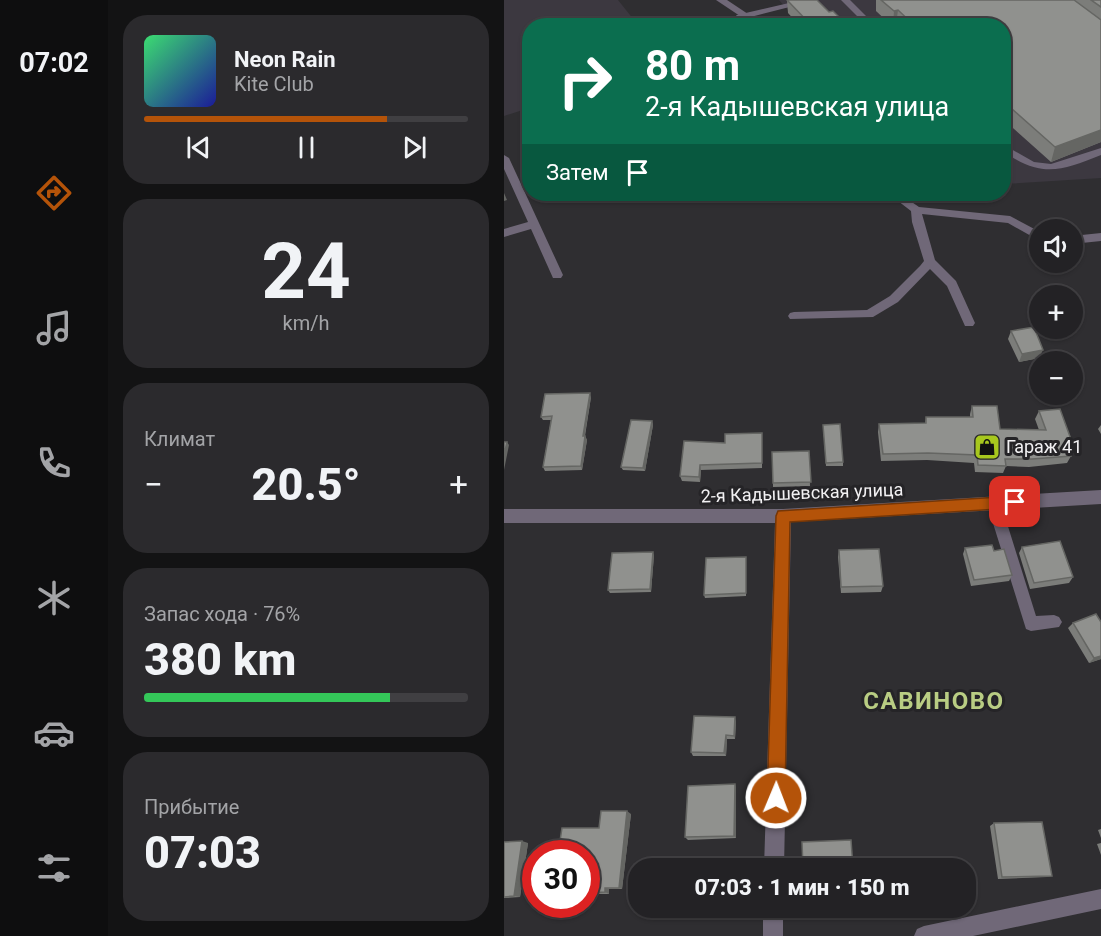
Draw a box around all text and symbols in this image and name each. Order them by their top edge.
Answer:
text: 80 m [645,41,740,90]
icon: right [546,42,624,120]
text: 07:02 [19,47,89,79]
text: Neon Rain [234,47,336,72]
text: Kite Club [234,72,314,96]
text: 2-я Кадышевская улица [645,91,949,123]
icon: previous [182,131,215,164]
icon: pause [290,131,323,164]
icon: next [398,131,431,164]
icon: arrive [621,156,654,189]
text: Затем [546,160,609,185]
icon: directions [33,172,75,214]
map controls [1029,219,1083,405]
button: sound [1029,219,1083,273]
text: 24 [261,226,351,317]
button: + [1029,285,1083,339]
icon: music [33,307,75,349]
text: km/h [283,311,329,335]
button: − [1029,351,1083,405]
text: Климат [144,427,215,451]
shop icon: Гараж 41 [972,432,1002,462]
place label: Гараж 41 [1006,436,1082,457]
icon: phone [33,442,75,484]
text: 20.5° [252,458,361,511]
text: − [144,465,163,504]
text: + [449,465,468,504]
pin [989,476,1040,527]
street label: 2-я Кадышевская улица [700,478,904,507]
icon: arrive [998,485,1031,518]
icon: climate [33,577,75,619]
text: Запас хода · 76% [144,602,300,626]
text: 380 km [144,633,296,686]
district label: САВИНОВО [863,687,1005,715]
icon: car [33,712,75,754]
position arrow [744,766,808,830]
text: Прибытие [144,795,239,819]
text: 07:03 [144,826,261,879]
speed limit sign: 30 [522,840,600,918]
icon: filters [33,847,75,889]
text: 07:03 · 1 мин · 150 m [694,875,910,900]

